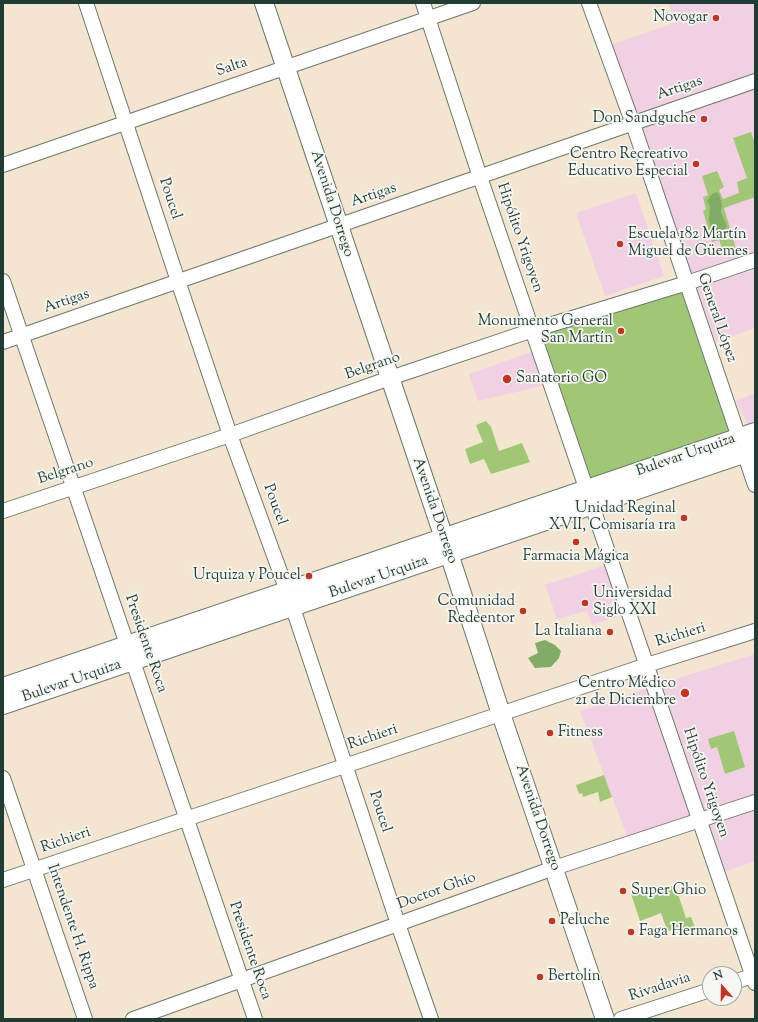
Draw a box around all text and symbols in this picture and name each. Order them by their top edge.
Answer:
place label: Novogar [653,9,708,27]
marker: Novogar [711,13,721,23]
street label: Salta [214,54,250,82]
street label: Artigas [655,73,705,105]
place label: Don Sandguche [593,110,696,128]
marker: Don Sandguche [699,114,709,124]
place label: Centro Recreativo Educativo Especial [568,146,688,181]
street label: Avenida Dorrego [305,148,357,260]
marker: Centro Recreativo Educativo Especial [691,159,701,169]
street label: Poucel [154,176,184,222]
street label: Artigas [349,180,399,212]
street label: Hipólito Yrigoyen [492,181,546,295]
place label: Escuela 182 Martín Miguel de Güemes [628,226,748,261]
marker: Escuela 182 Martín Miguel de Güemes [615,239,625,249]
street label: General López [692,271,740,365]
street label: Artigas [42,286,92,318]
place label: Monumento General San Martín [478,313,613,348]
marker: Monumento General San Martín [616,326,626,336]
street label: Belgrano [343,349,403,385]
place label: Sanatorio GO [516,370,607,388]
marker: Sanatorio GO [501,373,513,385]
street label: Bulevar Urquiza [634,431,738,481]
street label: Belgrano [36,455,96,489]
street label: Avenida Dorrego [407,456,461,566]
street label: Poucel [258,482,290,528]
place label: Unidad Reginal XVII, Comisaría 1ra [549,500,676,535]
marker: Unidad Reginal XVII, Comisaría 1ra [679,513,689,523]
marker: Farmacia Mágica [571,537,581,547]
place label: Farmacia Mágica [523,548,629,566]
street label: Bulevar Urquiza [327,553,431,603]
place label: Urquiza y Poucel [193,567,301,585]
marker: Urquiza y Poucel [304,571,314,581]
place label: Universidad Siglo XXI [593,585,672,620]
street label: Presidente Roca [120,593,170,695]
place label: Comunidad Redeentor [438,593,515,628]
marker: Universidad Siglo XXI [580,598,590,608]
marker: Comunidad Redeentor [518,606,528,616]
street label: Richieri [654,620,708,652]
place label: La Italiana [535,623,602,641]
marker: La Italiana [605,627,615,637]
street label: Bulevar Urquiza [20,657,124,707]
place label: Centro Médico 21 de Diciembre [575,675,676,710]
marker: Centro Médico 21 de Diciembre [679,687,691,699]
street label: Richieri [346,721,400,755]
place label: Fitness [558,724,603,742]
street label: Hipólito Yrigoyen [678,726,732,840]
marker: Fitness [545,728,555,738]
street label: Avenida Dorrego [510,763,564,873]
street label: Poucel [364,789,394,835]
street label: Richieri [39,824,93,858]
street label: Intendente H. Rippa [42,862,102,992]
street label: Doctor Ghío [395,869,479,915]
place label: Super Ghio [631,882,706,900]
marker: Super Ghio [618,886,628,896]
street label: Presidente Roca [224,900,274,1002]
place label: Peluche [560,912,610,930]
marker: Peluche [547,916,557,926]
place label: Faga Hermanos [639,923,738,941]
marker: Faga Hermanos [626,927,636,937]
north arrow [702,966,742,1006]
text: N [711,967,725,985]
place label: Bertolin [548,968,601,986]
street label: Rivadavia [627,970,693,1006]
marker: Bertolin [535,972,545,982]

